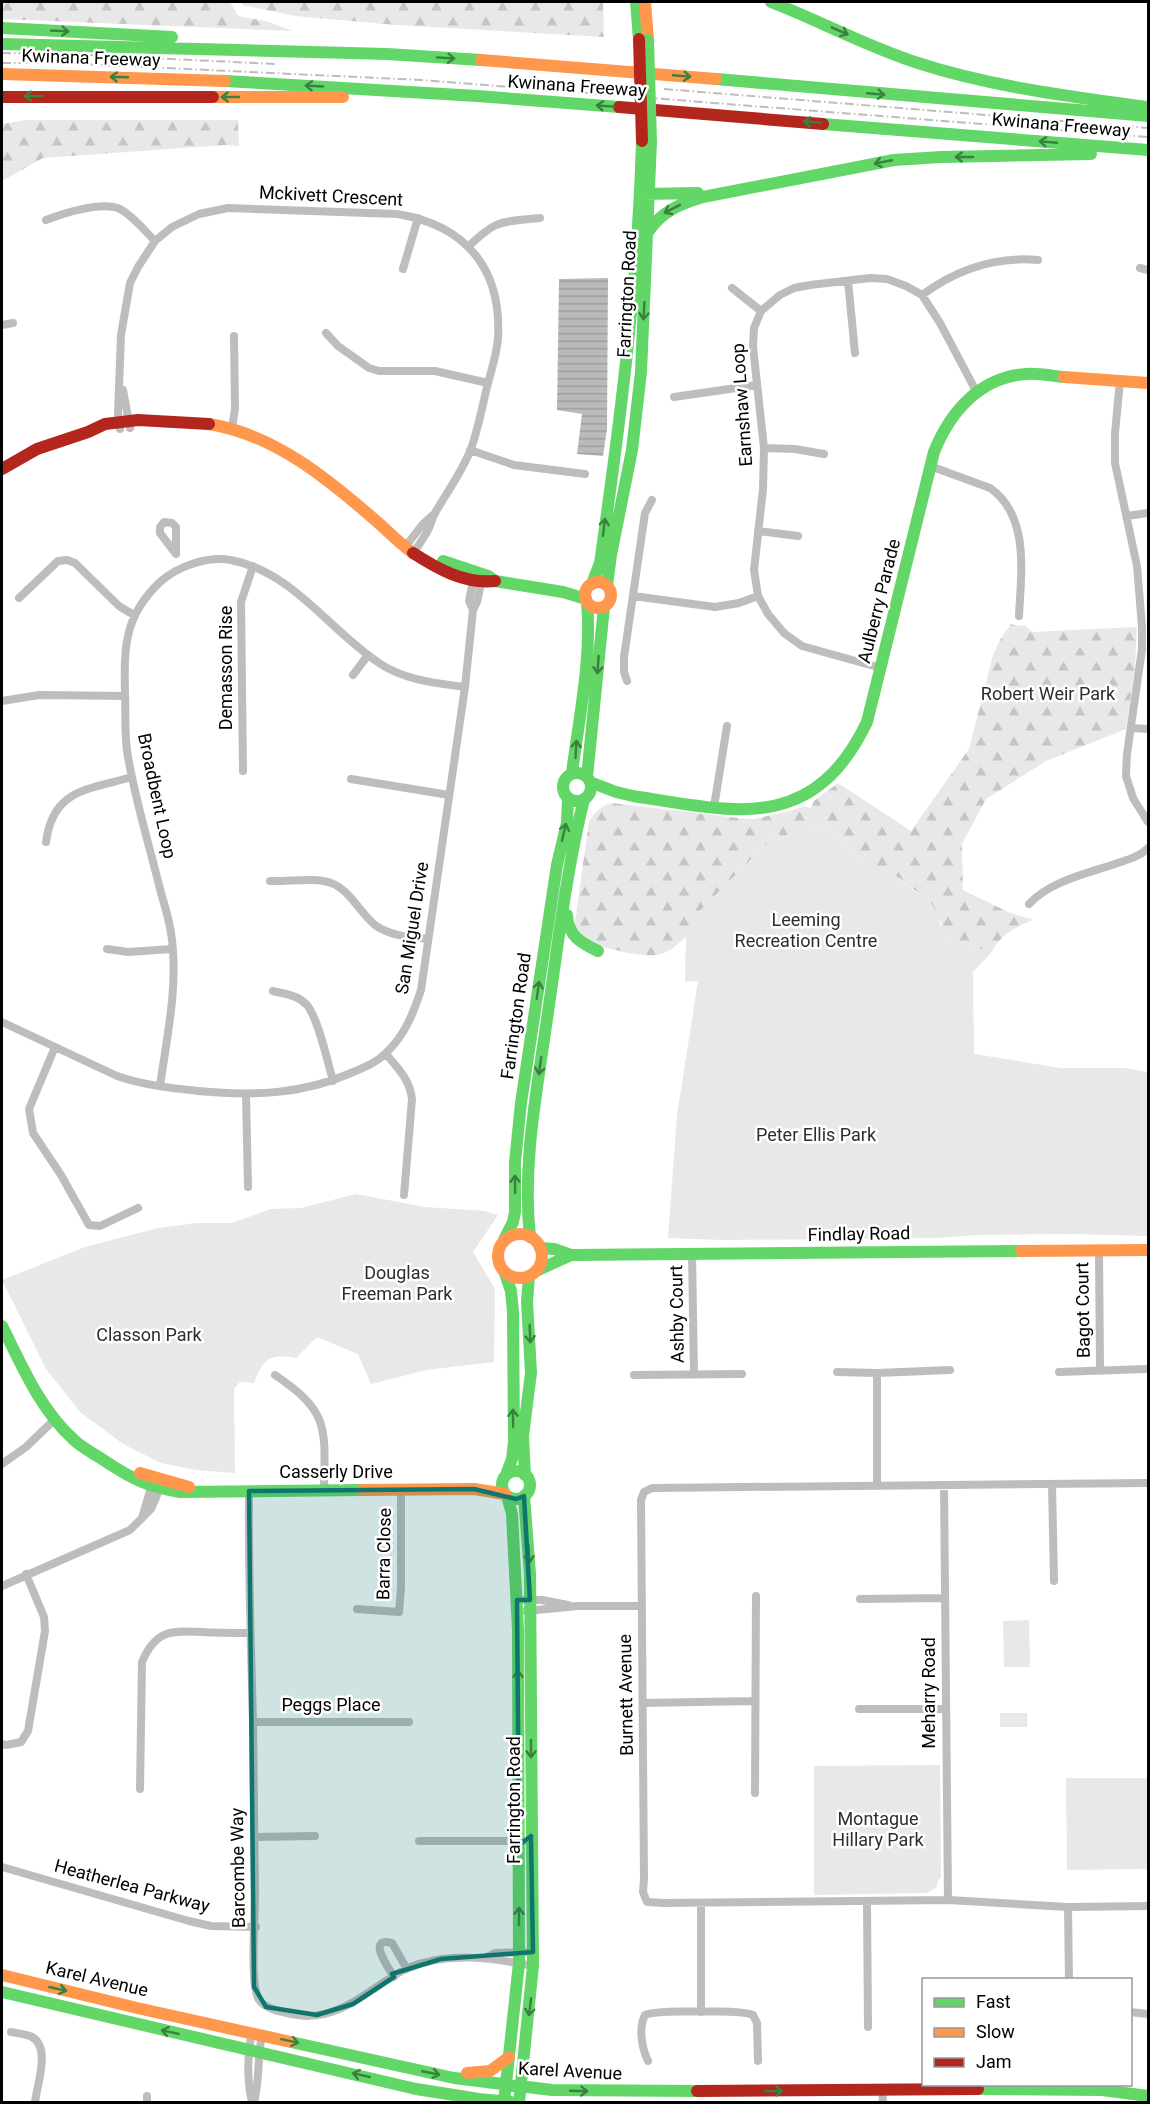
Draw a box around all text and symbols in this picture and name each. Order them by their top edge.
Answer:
one-way arrow [49,25,69,36]
one-way arrow [831,26,849,37]
street label: Kwinana Freeway [21,45,161,70]
one-way arrow [435,53,455,64]
street label: Kwinana Freeway [507,70,648,101]
one-way arrow [110,71,130,83]
one-way arrow [672,71,692,82]
one-way arrow [305,80,325,91]
one-way arrow [866,89,886,100]
one-way arrow [24,90,44,101]
one-way arrow [220,91,240,103]
one-way arrow [595,100,615,111]
street label: Kwinana Freeway [991,108,1132,141]
one-way arrow [803,116,823,127]
one-way arrow [1039,136,1059,147]
one-way arrow [955,151,975,163]
one-way arrow [874,157,893,168]
street label: Mckivett Crescent [258,181,404,210]
one-way arrow [664,203,682,215]
street label: Farrington Road [613,230,640,358]
one-way arrow [639,301,650,321]
street label: Earnshaw Loop [727,343,756,467]
one-way arrow [599,518,610,537]
street label: Aulberry Parade [853,537,904,665]
street label: Demasson Rise [215,606,236,730]
one-way arrow [593,655,604,675]
park label: Robert Weir Park [981,683,1116,704]
street label: Broadbent Loop [134,731,181,861]
one-way arrow [570,740,581,760]
one-way arrow [559,822,571,841]
street label: San Miguel Drive [391,860,432,996]
park label: Leeming Recreation Centre [735,909,877,951]
street label: Farrington Road [496,951,535,1081]
one-way arrow [533,981,544,1001]
one-way arrow [535,1056,546,1075]
park label: Peter Ellis Park [756,1124,877,1145]
one-way arrow [509,1174,521,1194]
street label: Findlay Road [807,1222,911,1245]
park label: Douglas Freeman Park [342,1262,453,1304]
street label: Bagot Court [1071,1262,1094,1358]
street label: Ashby Court [665,1265,688,1363]
park label: Classon Park [96,1324,203,1345]
one-way arrow [524,1324,535,1344]
one-way arrow [507,1408,519,1428]
street label: Casserly Drive [279,1461,393,1482]
street label: Barra Close [372,1508,395,1600]
one-way arrow [524,1544,535,1564]
street label: Burnett Avenue [614,1634,637,1756]
street label: Meharry Road [918,1637,939,1749]
one-way arrow [512,1669,524,1689]
street label: Peggs Place [281,1694,381,1715]
street label: Farrington Road [503,1736,524,1864]
one-way arrow [525,1739,537,1759]
street label: Barcombe Way [226,1807,249,1928]
park label: Montague Hillary Park [832,1808,925,1850]
street label: Heatherlea Parkway [52,1855,212,1916]
one-way arrow [513,1906,525,1926]
street label: Karel Avenue [44,1957,150,2000]
legend [922,1978,1132,2086]
one-way arrow [48,1984,68,1995]
text: Fast [976,1991,1011,2012]
one-way arrow [524,1997,535,2016]
text: Slow [976,2021,1015,2042]
one-way arrow [161,2026,181,2037]
one-way arrow [280,2036,299,2048]
text: Jam [976,2051,1012,2072]
street label: Karel Avenue [517,2057,623,2084]
one-way arrow [420,2068,440,2079]
one-way arrow [351,2069,371,2080]
one-way arrow [568,2085,588,2096]
one-way arrow [763,2085,783,2097]

